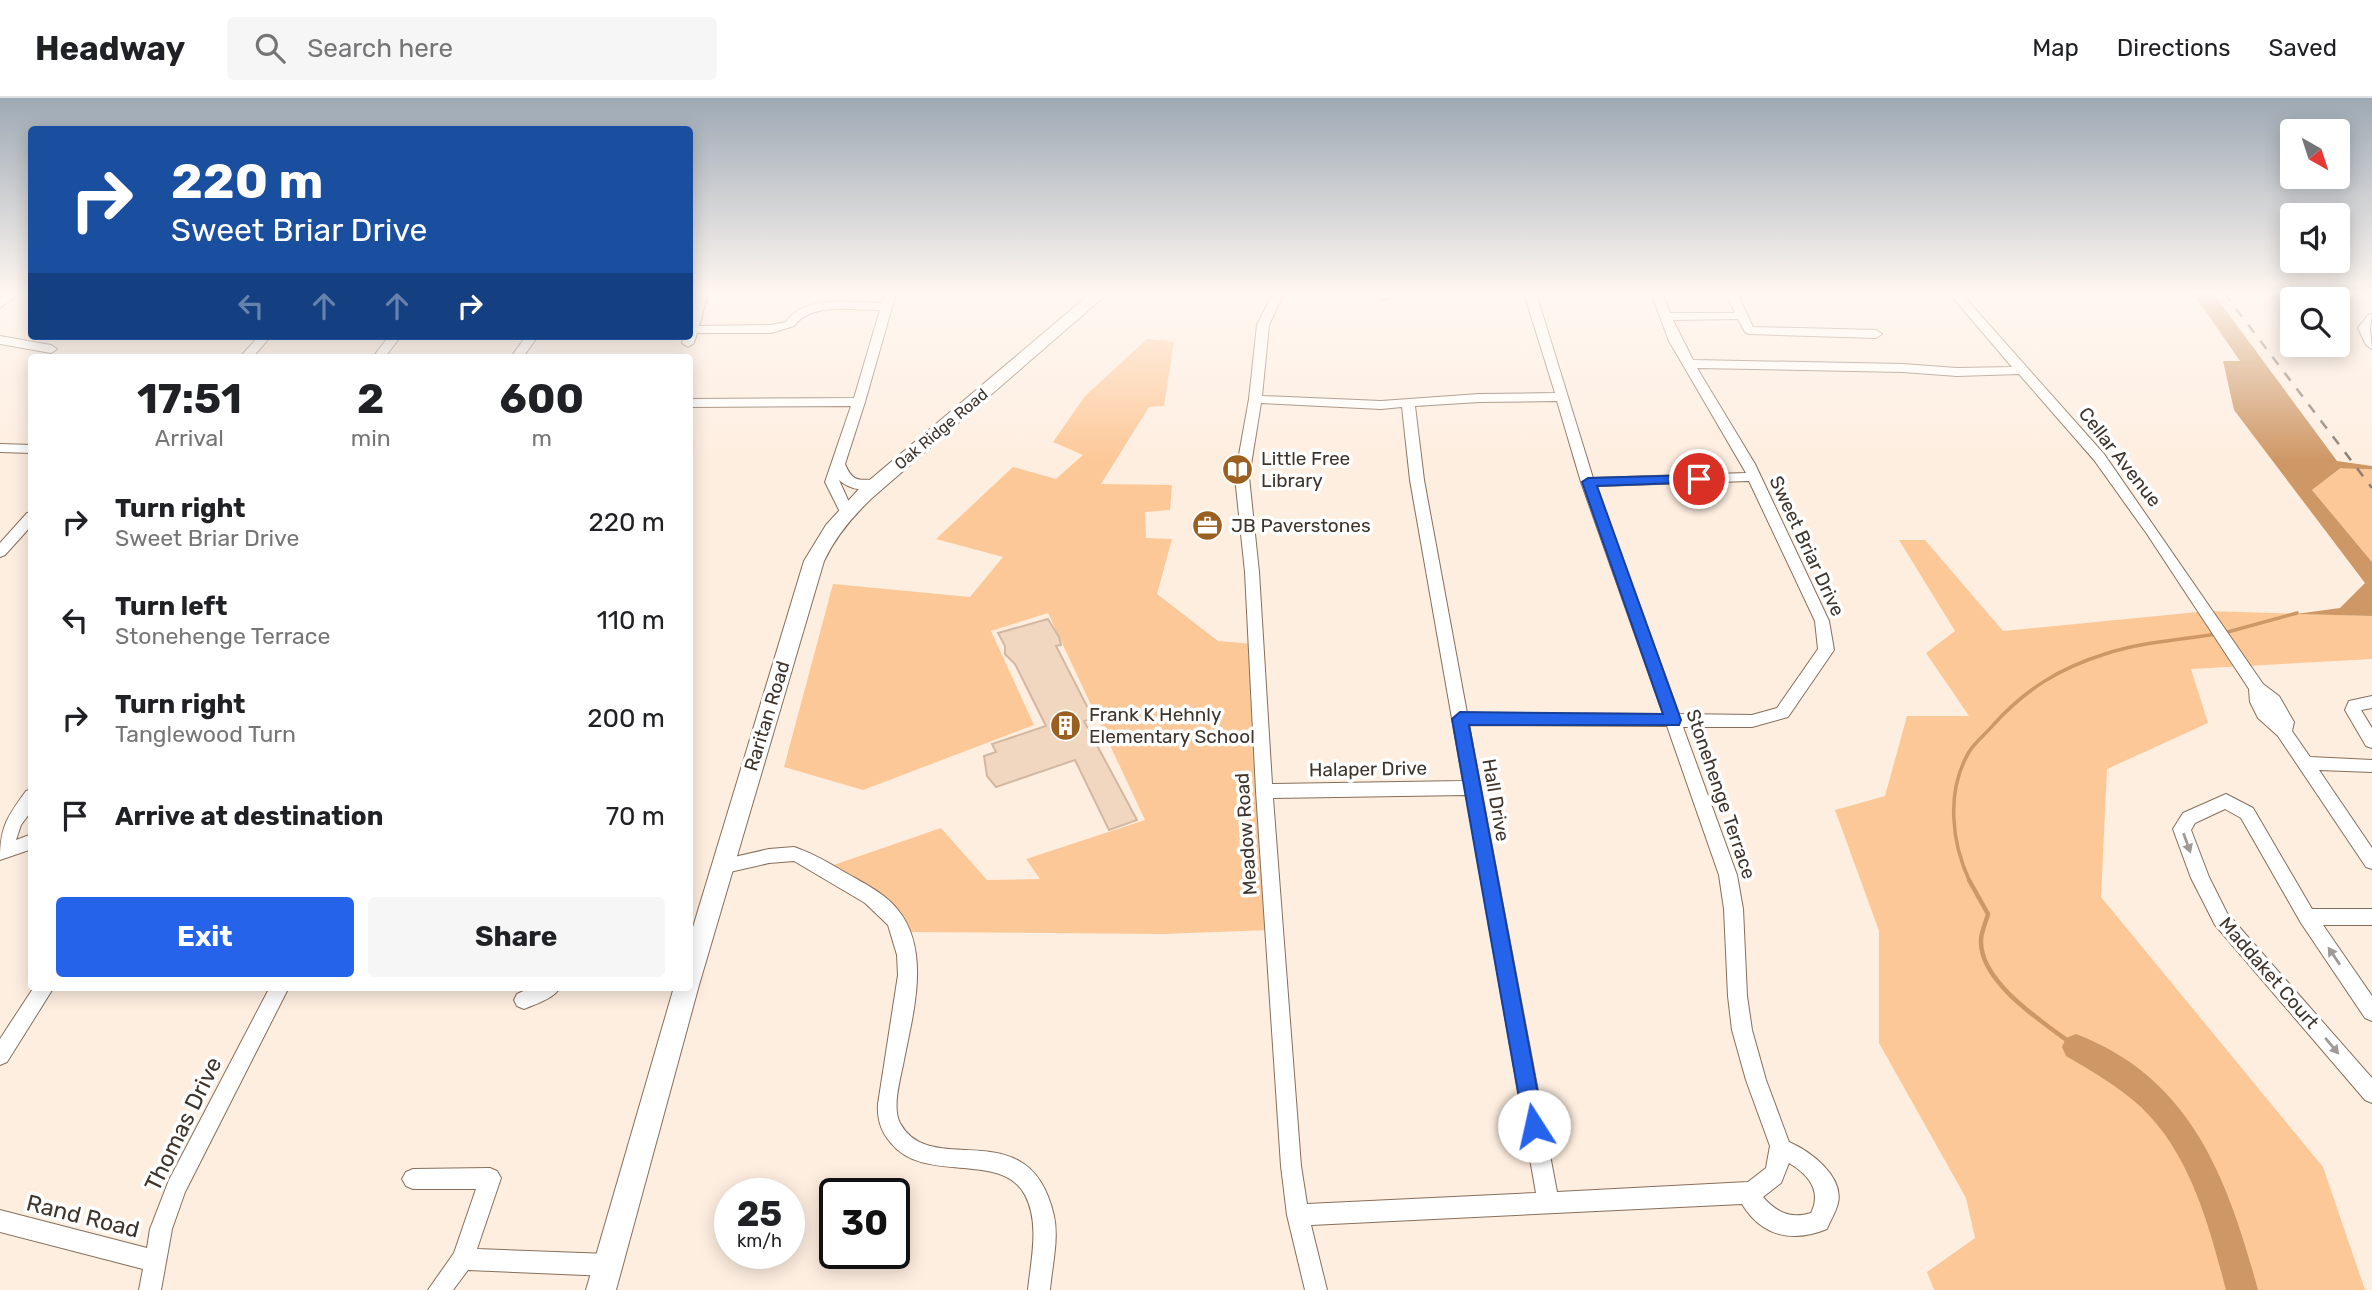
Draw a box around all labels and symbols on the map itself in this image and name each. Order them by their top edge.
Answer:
north arrow [2280,119,2350,189]
street label: Oak Ridge Road [890,384,992,474]
street label: Cellar Avenue [2074,402,2166,512]
place label: Little Free Library [1261,447,1350,492]
pin [1669,449,1729,509]
library icon: Little Free Library [1221,452,1255,486]
street label: Sweet Briar Drive [1764,472,1850,620]
office icon: JB Paverstones [1191,508,1225,542]
place label: JB Paverstones [1231,514,1371,537]
street label: Raritan Road [739,658,795,774]
place label: Frank K Hehnly Elementary School [1089,703,1255,748]
street label: Stonehenge Terrace [1681,706,1761,882]
building icon: Frank K Hehnly Elementary School [1049,708,1083,742]
street label: Halaper Drive [1309,756,1427,782]
street label: Hall Drive [1477,757,1515,843]
street label: Meadow Road [1230,772,1262,896]
one-way arrow [2182,832,2193,853]
street label: Maddaket Court [2214,913,2324,1034]
one-way arrow [2327,947,2341,965]
one-way arrow [2324,1036,2339,1054]
street label: Thomas Drive [138,1052,228,1196]
position arrow [1497,1089,1571,1163]
speed limit sign: 30 [819,1178,910,1269]
street label: Rand Road [24,1188,142,1244]

